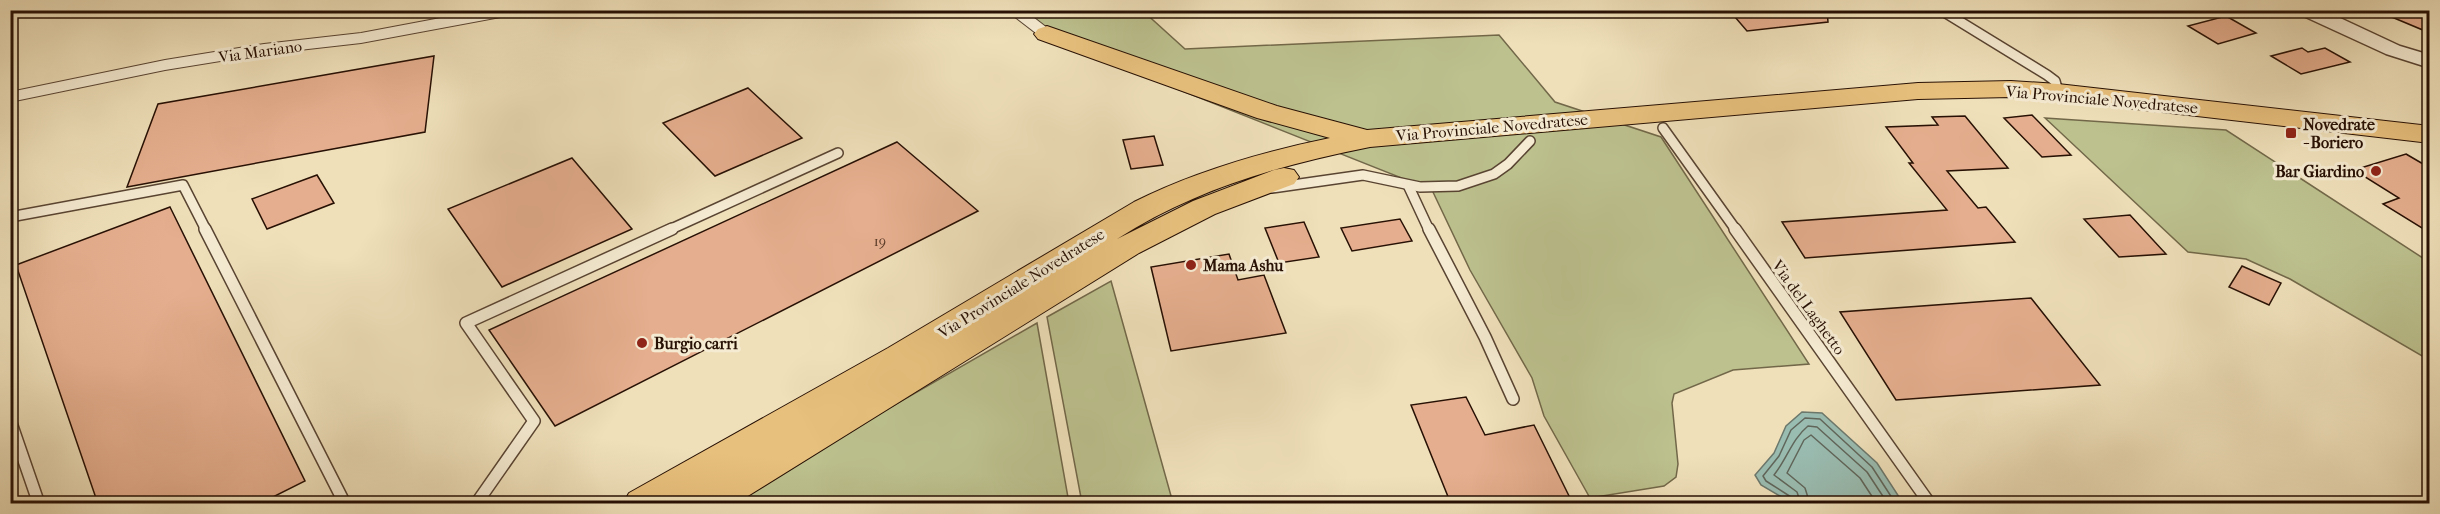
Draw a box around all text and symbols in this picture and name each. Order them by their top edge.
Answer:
street label: Via Mariano [216,36,303,67]
street label: Via Provinciale Novedratese [2004,82,2199,117]
street label: Via Provinciale Novedratese [1394,110,1589,145]
place label: Novedrate - Boriero [2303,115,2375,152]
marker: Novedrate - Boriero [2284,126,2298,140]
place label: Bar Giardino [2275,162,2364,181]
marker: Bar Giardino [2369,164,2383,178]
street label: Via Provinciale Novedratese [934,224,1108,343]
house number: 19 [874,233,886,250]
street label: Via del Laghetto [1767,255,1849,358]
place label: Mama Ashu [1202,256,1284,275]
marker: Mama Ashu [1184,258,1198,272]
place label: Burgio carri [654,334,738,354]
marker: Burgio carri [635,336,649,350]

